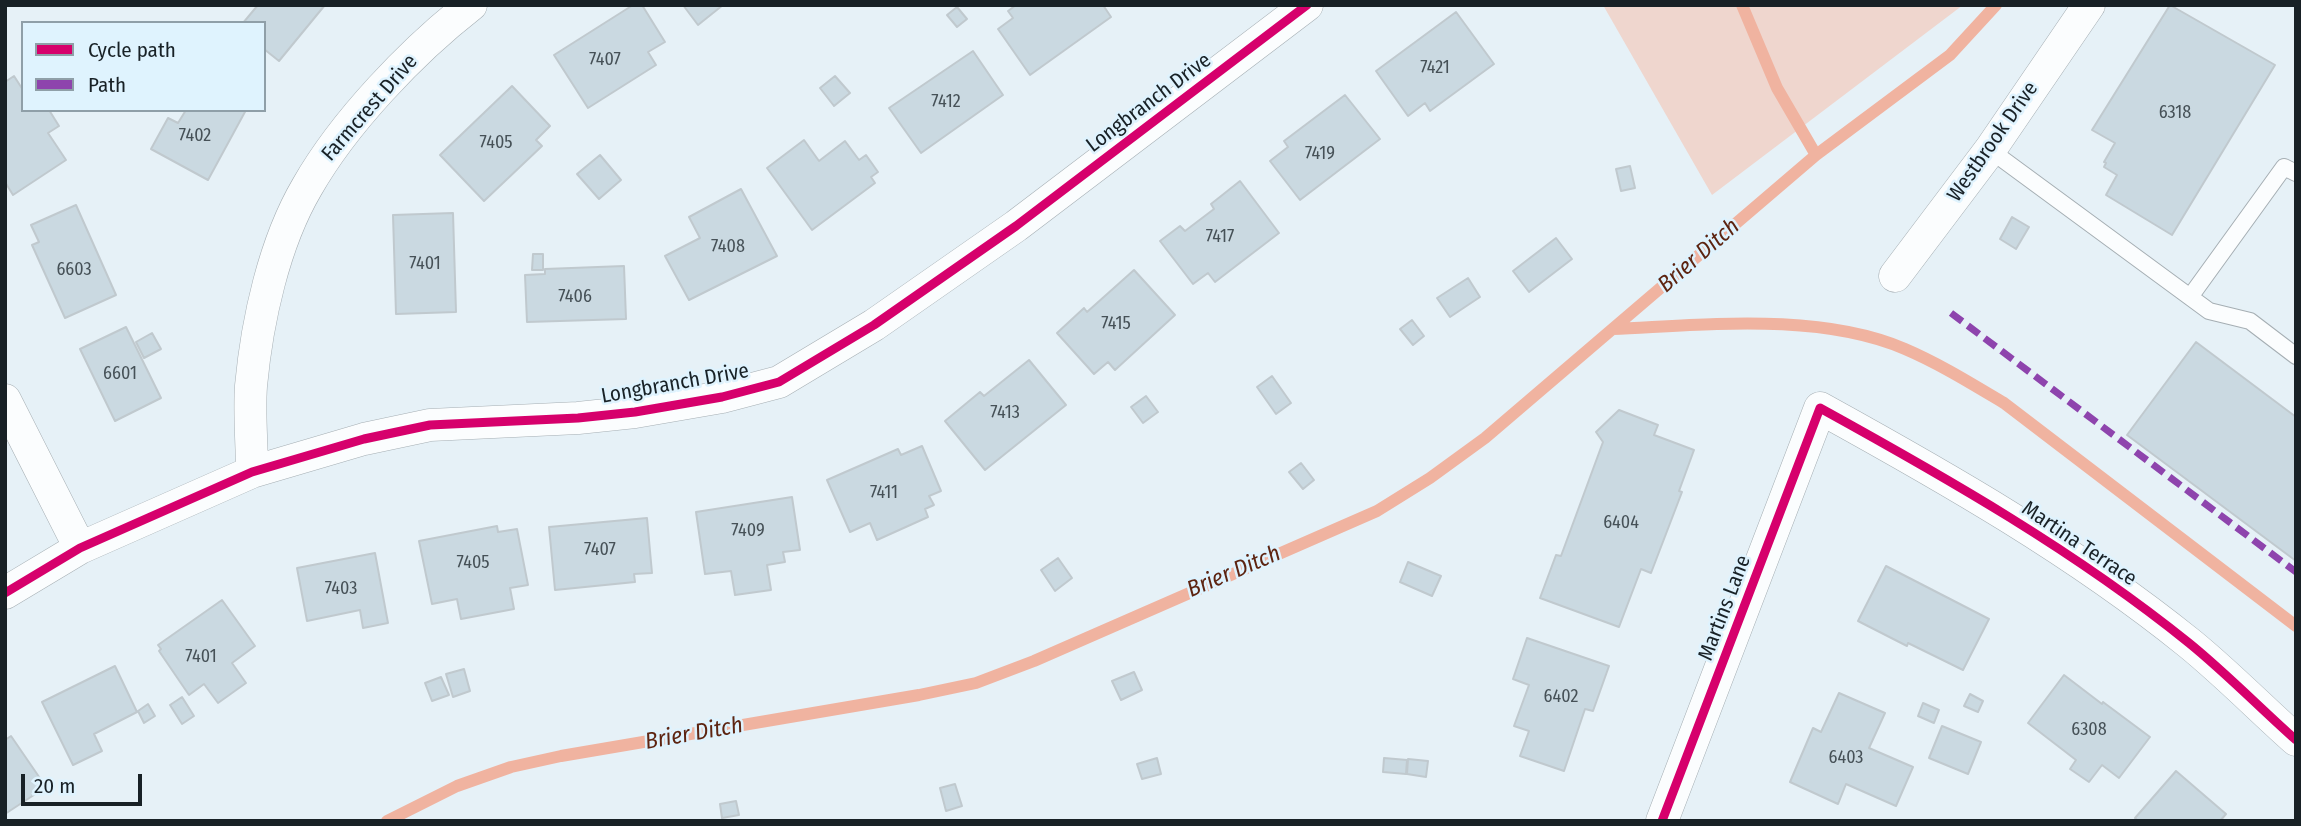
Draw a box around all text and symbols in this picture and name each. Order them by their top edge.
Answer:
legend [21,21,266,112]
text: Cycle path [88,37,176,63]
street label: Longbranch Drive [1082,48,1216,158]
house number: 7407 [589,49,621,71]
street label: Farmcrest Drive [317,50,423,166]
house number: 7421 [1420,57,1450,79]
text: Path [88,72,126,98]
street label: Westbrook Drive [1942,77,2044,207]
house number: 7412 [931,91,961,113]
house number: 6318 [2159,102,2191,124]
house number: 7402 [179,125,211,147]
house number: 7405 [479,132,513,154]
house number: 7419 [1305,143,1335,165]
water label: Brier Ditch [1653,213,1745,299]
house number: 7417 [1206,226,1234,248]
house number: 7408 [711,236,745,258]
house number: 7401 [409,253,441,275]
house number: 6603 [56,259,92,281]
house number: 7406 [558,286,592,308]
house number: 7415 [1101,313,1131,335]
street label: Longbranch Drive [599,359,751,409]
house number: 6601 [103,363,137,385]
house number: 7413 [990,402,1020,424]
house number: 7411 [870,482,898,504]
street label: Martina Terrace [2017,496,2141,592]
house number: 6404 [1603,512,1639,534]
house number: 7409 [731,520,765,542]
house number: 7407 [584,539,616,561]
water label: Brier Ditch [1183,540,1285,604]
house number: 7405 [456,552,490,574]
street label: Martins Lane [1693,552,1757,664]
house number: 7403 [325,578,357,600]
house number: 7401 [185,646,217,668]
house number: 6402 [1544,686,1578,708]
water label: Brier Ditch [643,712,745,756]
house number: 6308 [2071,719,2107,741]
house number: 6403 [1829,747,1863,769]
scale bar [24,760,145,804]
text: 20 m [34,773,75,799]

